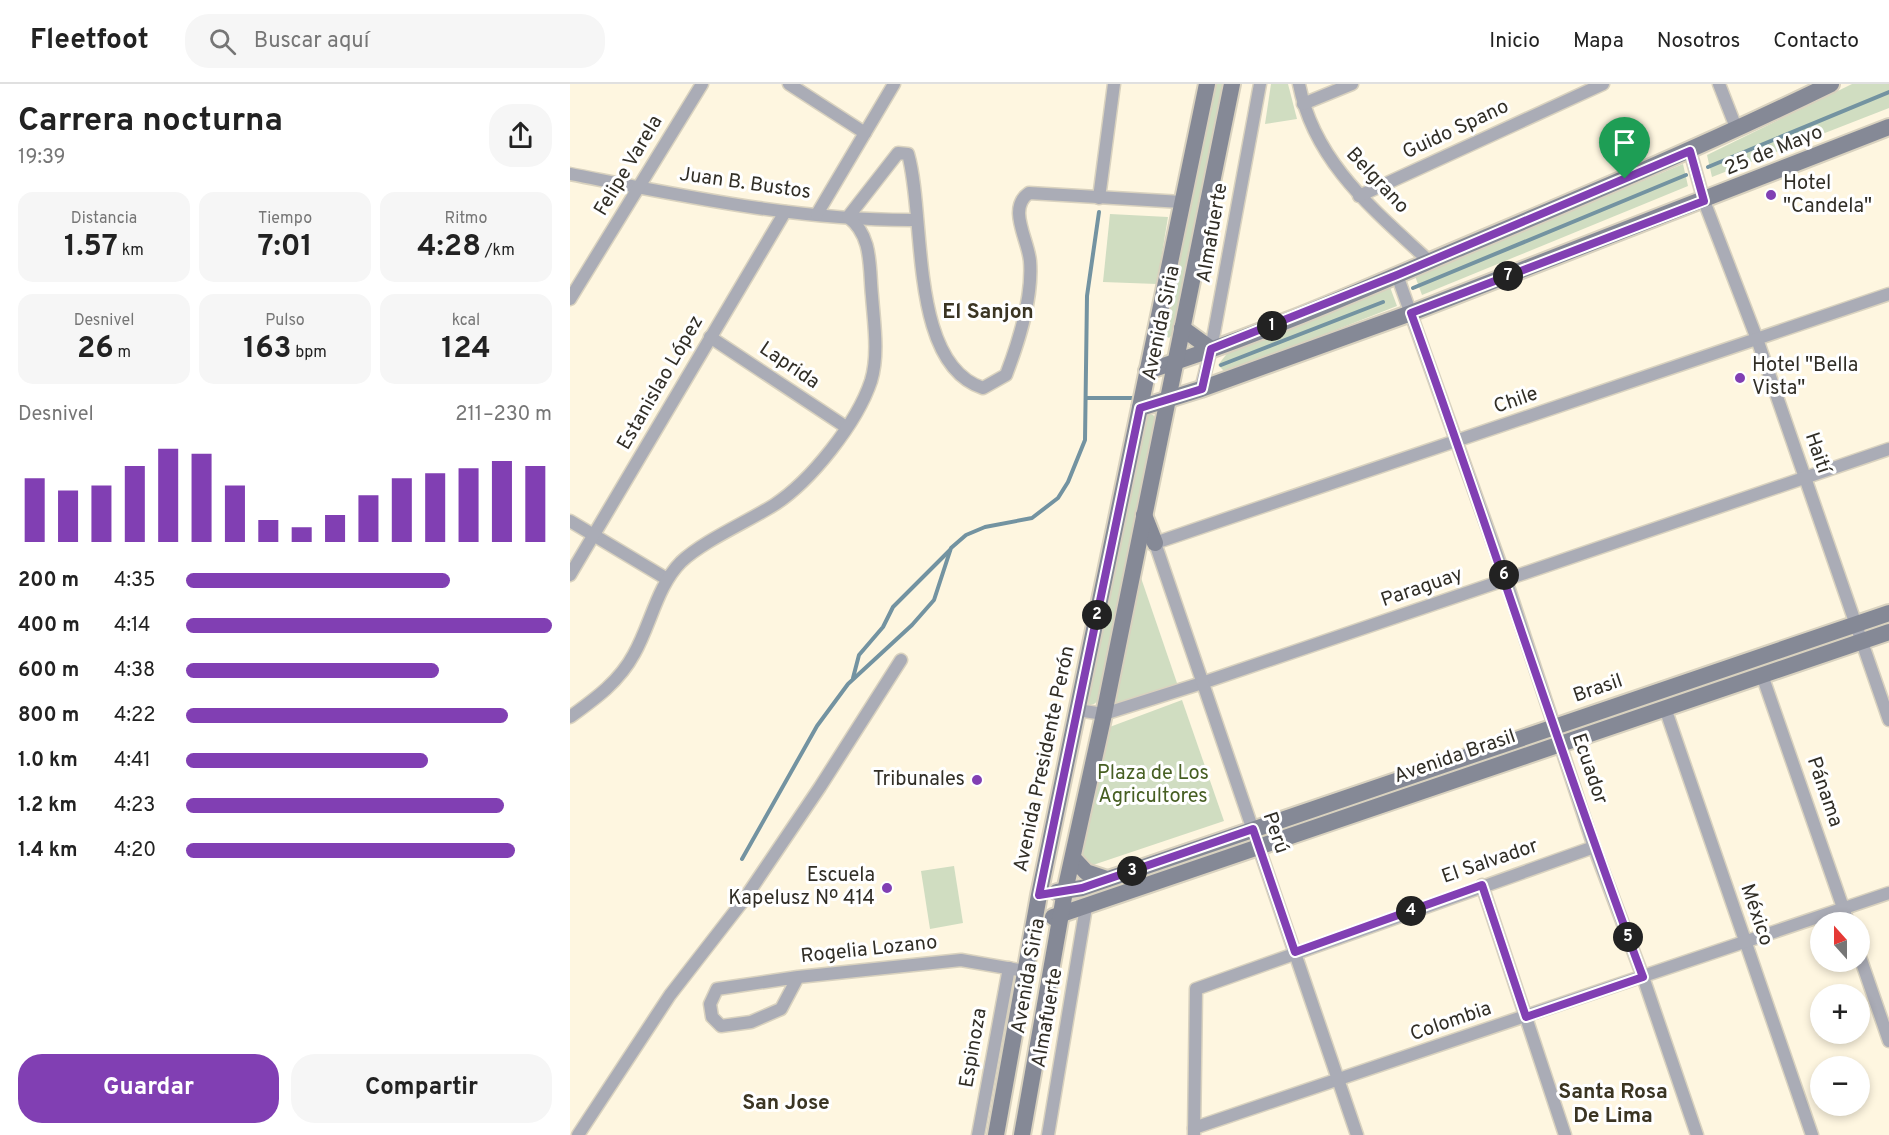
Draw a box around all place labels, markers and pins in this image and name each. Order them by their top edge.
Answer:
pin [1599,117,1650,179]
place label: Hotel "Candela" [1783,171,1872,220]
marker: Hotel "Candela" [1764,188,1778,202]
pin: 7 [1493,261,1523,291]
pin: 1 [1257,311,1287,341]
place label: Hotel "Bella Vista" [1752,353,1858,402]
marker: Hotel "Bella Vista" [1733,371,1747,385]
pin: 6 [1489,560,1519,590]
pin: 2 [1082,600,1112,630]
place label: Tribunales [873,767,965,793]
marker: Tribunales [970,773,984,787]
pin: 3 [1117,856,1147,886]
place label: Escuela Kapelusz Nº 414 [728,863,875,912]
marker: Escuela Kapelusz Nº 414 [880,881,894,895]
pin: 4 [1396,896,1426,926]
pin: 5 [1613,922,1643,952]

